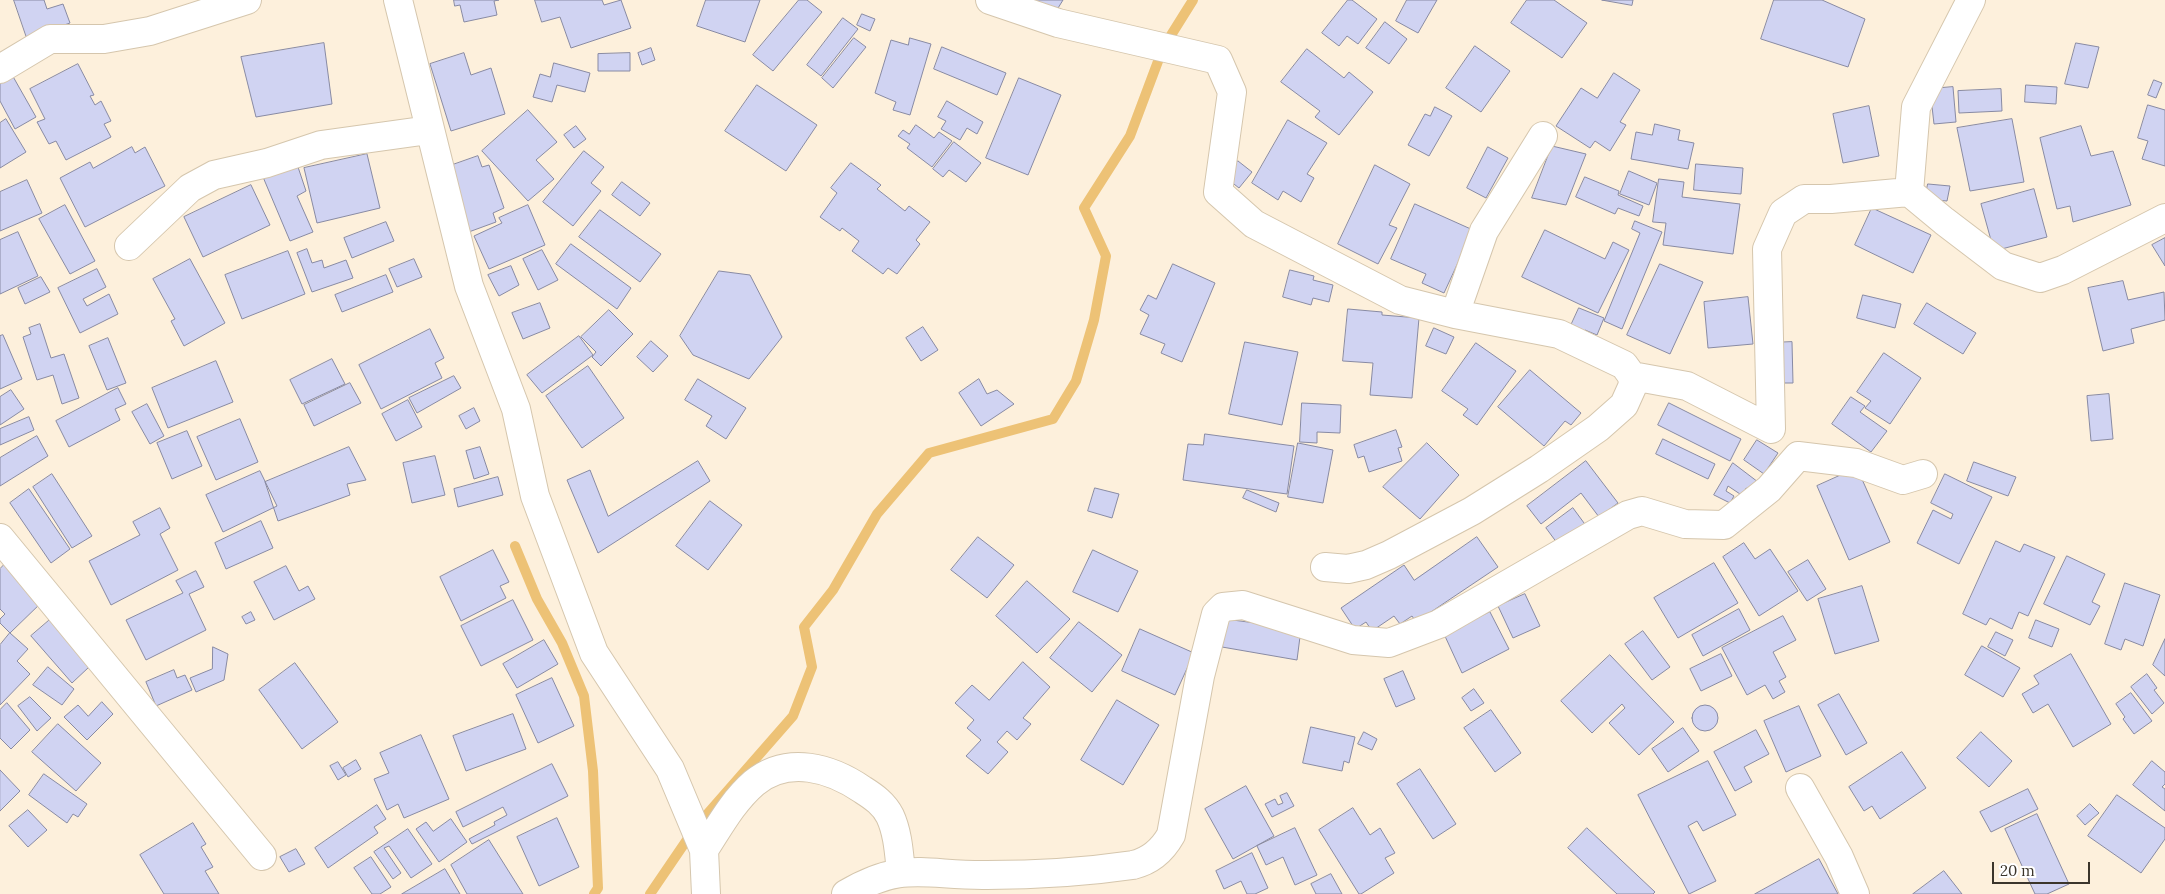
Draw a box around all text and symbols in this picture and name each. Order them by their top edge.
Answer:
scale bar [1995,852,2092,884]
text: 20 m [2000,861,2035,880]

